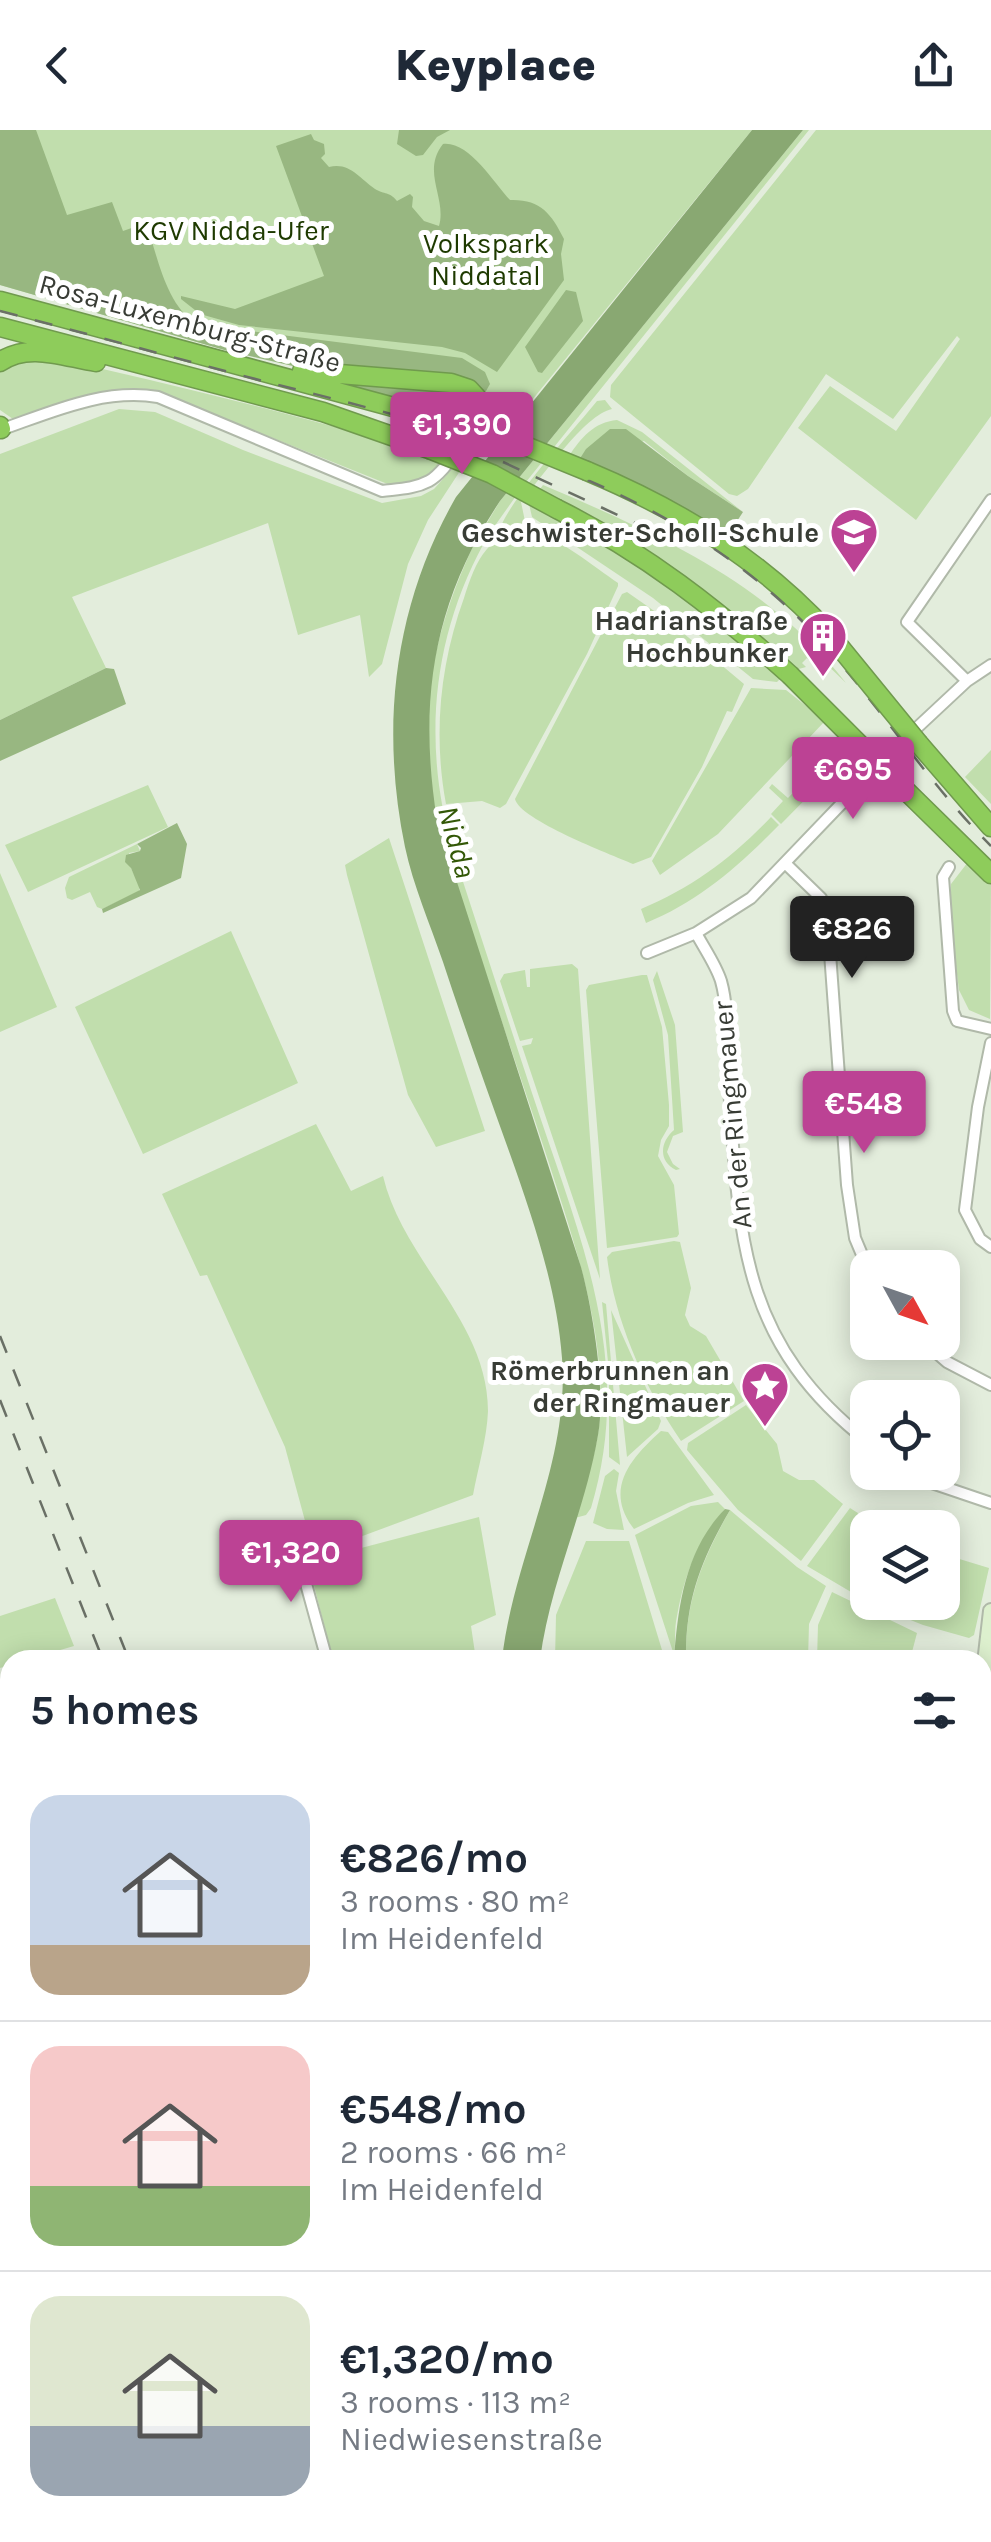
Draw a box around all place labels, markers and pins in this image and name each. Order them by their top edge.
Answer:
pin: €1,390 [381,392,543,477]
school or university icon: Geschwister-Scholl-Schule [828,506,880,574]
place label: Geschwister-Scholl-Schule [461,516,819,549]
place label: Hadrianstraße Hochbunker [594,604,788,669]
building icon: Hadrianstraße Hochbunker [797,610,849,678]
pin: €695 [794,737,912,822]
pin: €826 [793,896,911,981]
pin: €548 [805,1071,923,1156]
place label: Römerbrunnen an der Ringmauer [490,1354,730,1419]
place icon: Römerbrunnen an der Ringmauer [739,1360,791,1428]
pin: €1,320 [210,1520,372,1605]

